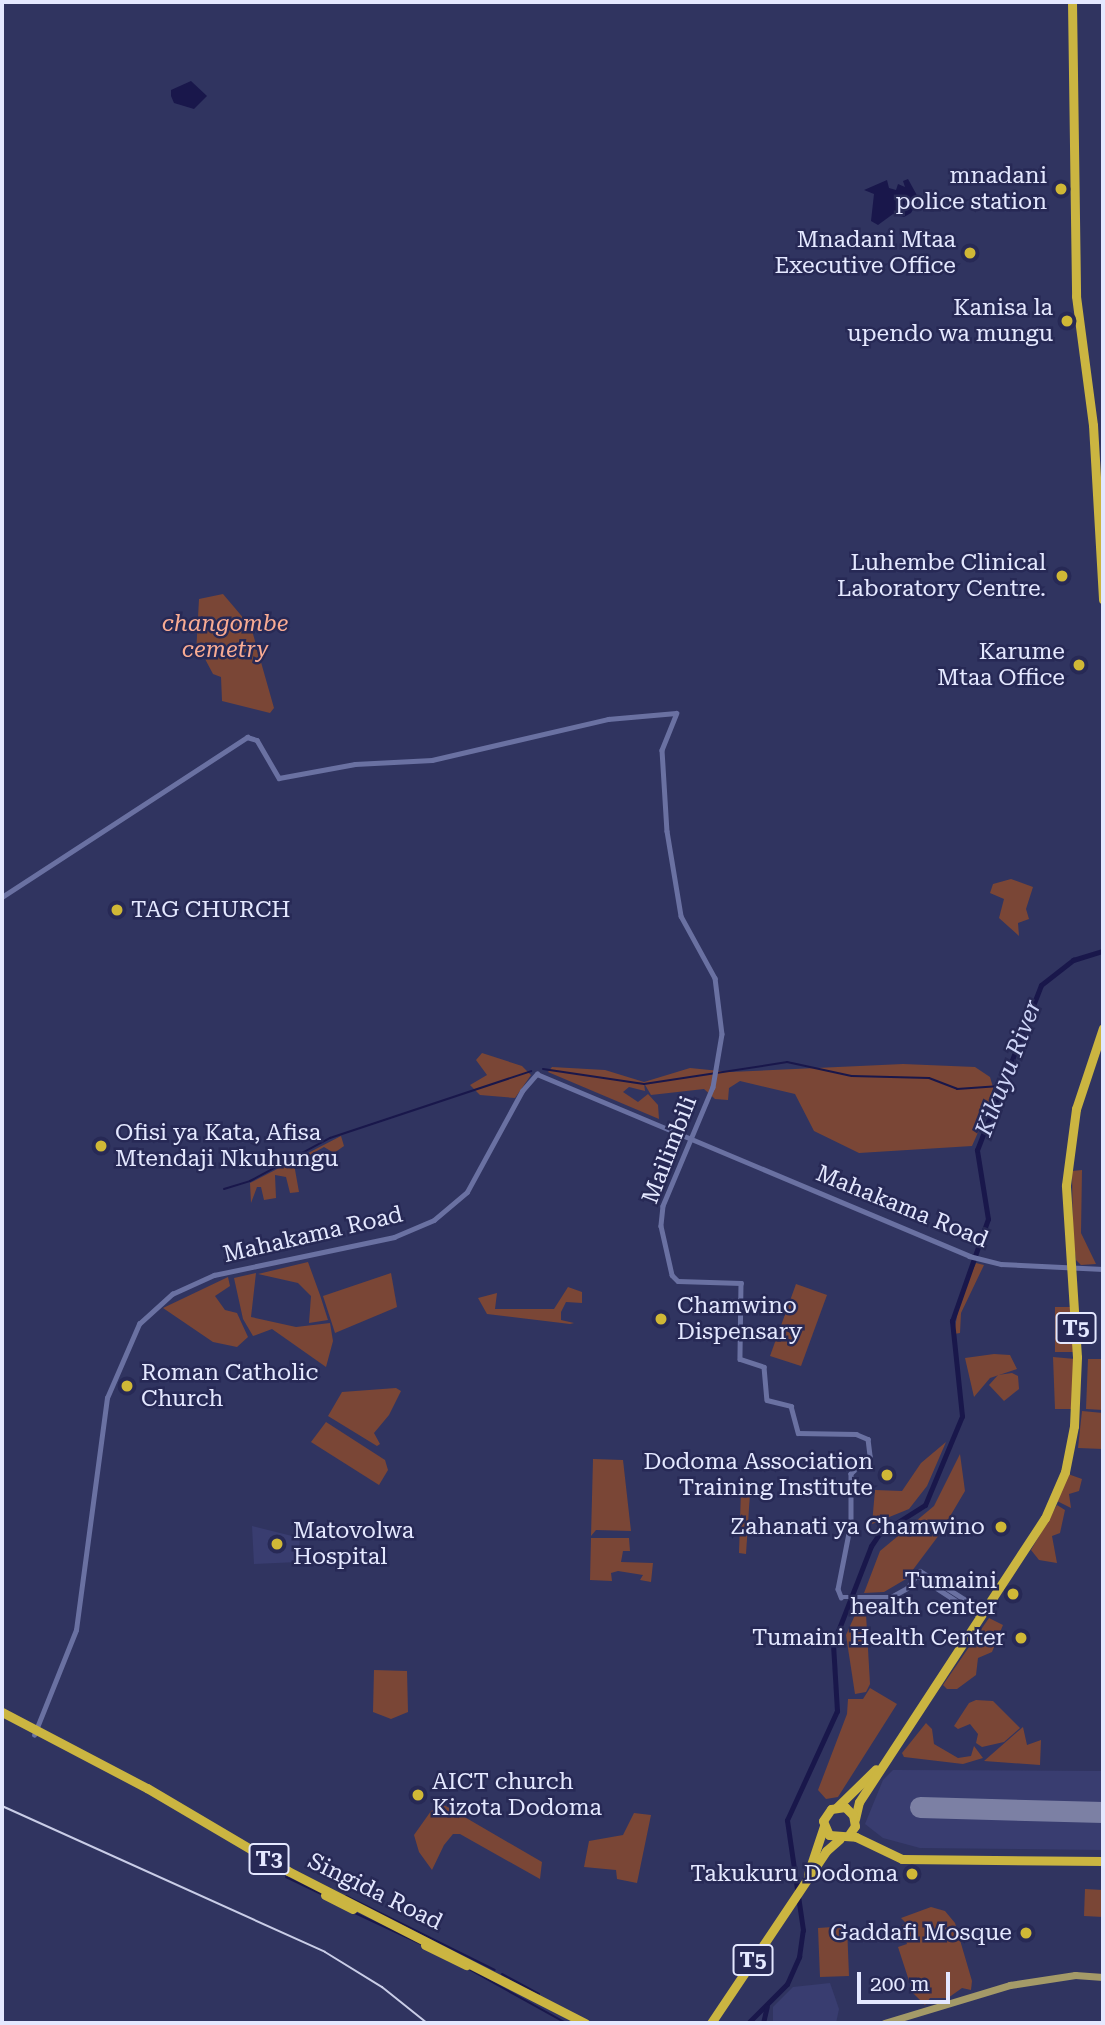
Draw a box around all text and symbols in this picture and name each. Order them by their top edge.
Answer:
place label: mnadani police station [896,162,1047,216]
marker: mnadani police station [1053,181,1069,197]
place label: Mnadani Mtaa Executive Office [774,226,956,280]
marker: Mnadani Mtaa Executive Office [962,245,978,261]
place label: Kanisa la upendo wa mungu [847,294,1053,348]
marker: Kanisa la upendo wa mungu [1059,313,1075,329]
place label: Luhembe Clinical Laboratory Centre. [837,549,1046,603]
marker: Luhembe Clinical Laboratory Centre. [1052,566,1072,586]
park label: changombe cemetry [162,610,288,664]
place label: Karume Mtaa Office [937,638,1065,692]
marker: Karume Mtaa Office [1071,657,1087,673]
place label: TAG CHURCH [131,896,291,924]
marker: TAG CHURCH [109,902,125,918]
water label: Kikuyu River [970,996,1048,1140]
street label: Mailimbili [637,1092,703,1208]
place label: Ofisi ya Kata, Afisa Mtendaji Nkuhungu [115,1119,338,1173]
marker: Ofisi ya Kata, Afisa Mtendaji Nkuhungu [93,1138,109,1154]
street label: Mahakama Road [812,1160,992,1254]
street label: Mahakama Road [221,1201,405,1269]
place label: Chamwino Dispensary [677,1292,802,1346]
marker: Chamwino Dispensary [651,1309,671,1329]
road number: T5 [1055,1310,1097,1346]
place label: Roman Catholic Church [141,1359,318,1413]
marker: Roman Catholic Church [119,1378,135,1394]
place label: Dodoma Association Training Institute [644,1448,873,1502]
marker: Dodoma Association Training Institute [879,1467,895,1483]
place label: Zahanati ya Chamwino [731,1513,985,1541]
place label: Matovolwa Hospital [293,1517,414,1571]
marker: Zahanati ya Chamwino [991,1517,1011,1537]
marker: Matovolwa Hospital [267,1534,287,1554]
place label: Tumaini health center [850,1567,997,1621]
marker: Tumaini health center [1003,1584,1023,1604]
place label: Tumaini Health Center [752,1624,1005,1652]
marker: Tumaini Health Center [1011,1628,1031,1648]
place label: AICT church Kizota Dodoma [432,1768,602,1822]
marker: AICT church Kizota Dodoma [410,1787,426,1803]
road number: T3 [248,1842,290,1876]
street label: Singida Road [303,1847,447,1937]
place label: Takukuru Dodoma [690,1860,898,1888]
marker: Takukuru Dodoma [904,1866,920,1882]
place label: Gaddafi Mosque [830,1919,1012,1947]
marker: Gaddafi Mosque [1018,1925,1034,1941]
road number: T5 [732,1942,774,1978]
scale bar [860,1958,953,2002]
text: 200 m [870,1972,930,1996]

